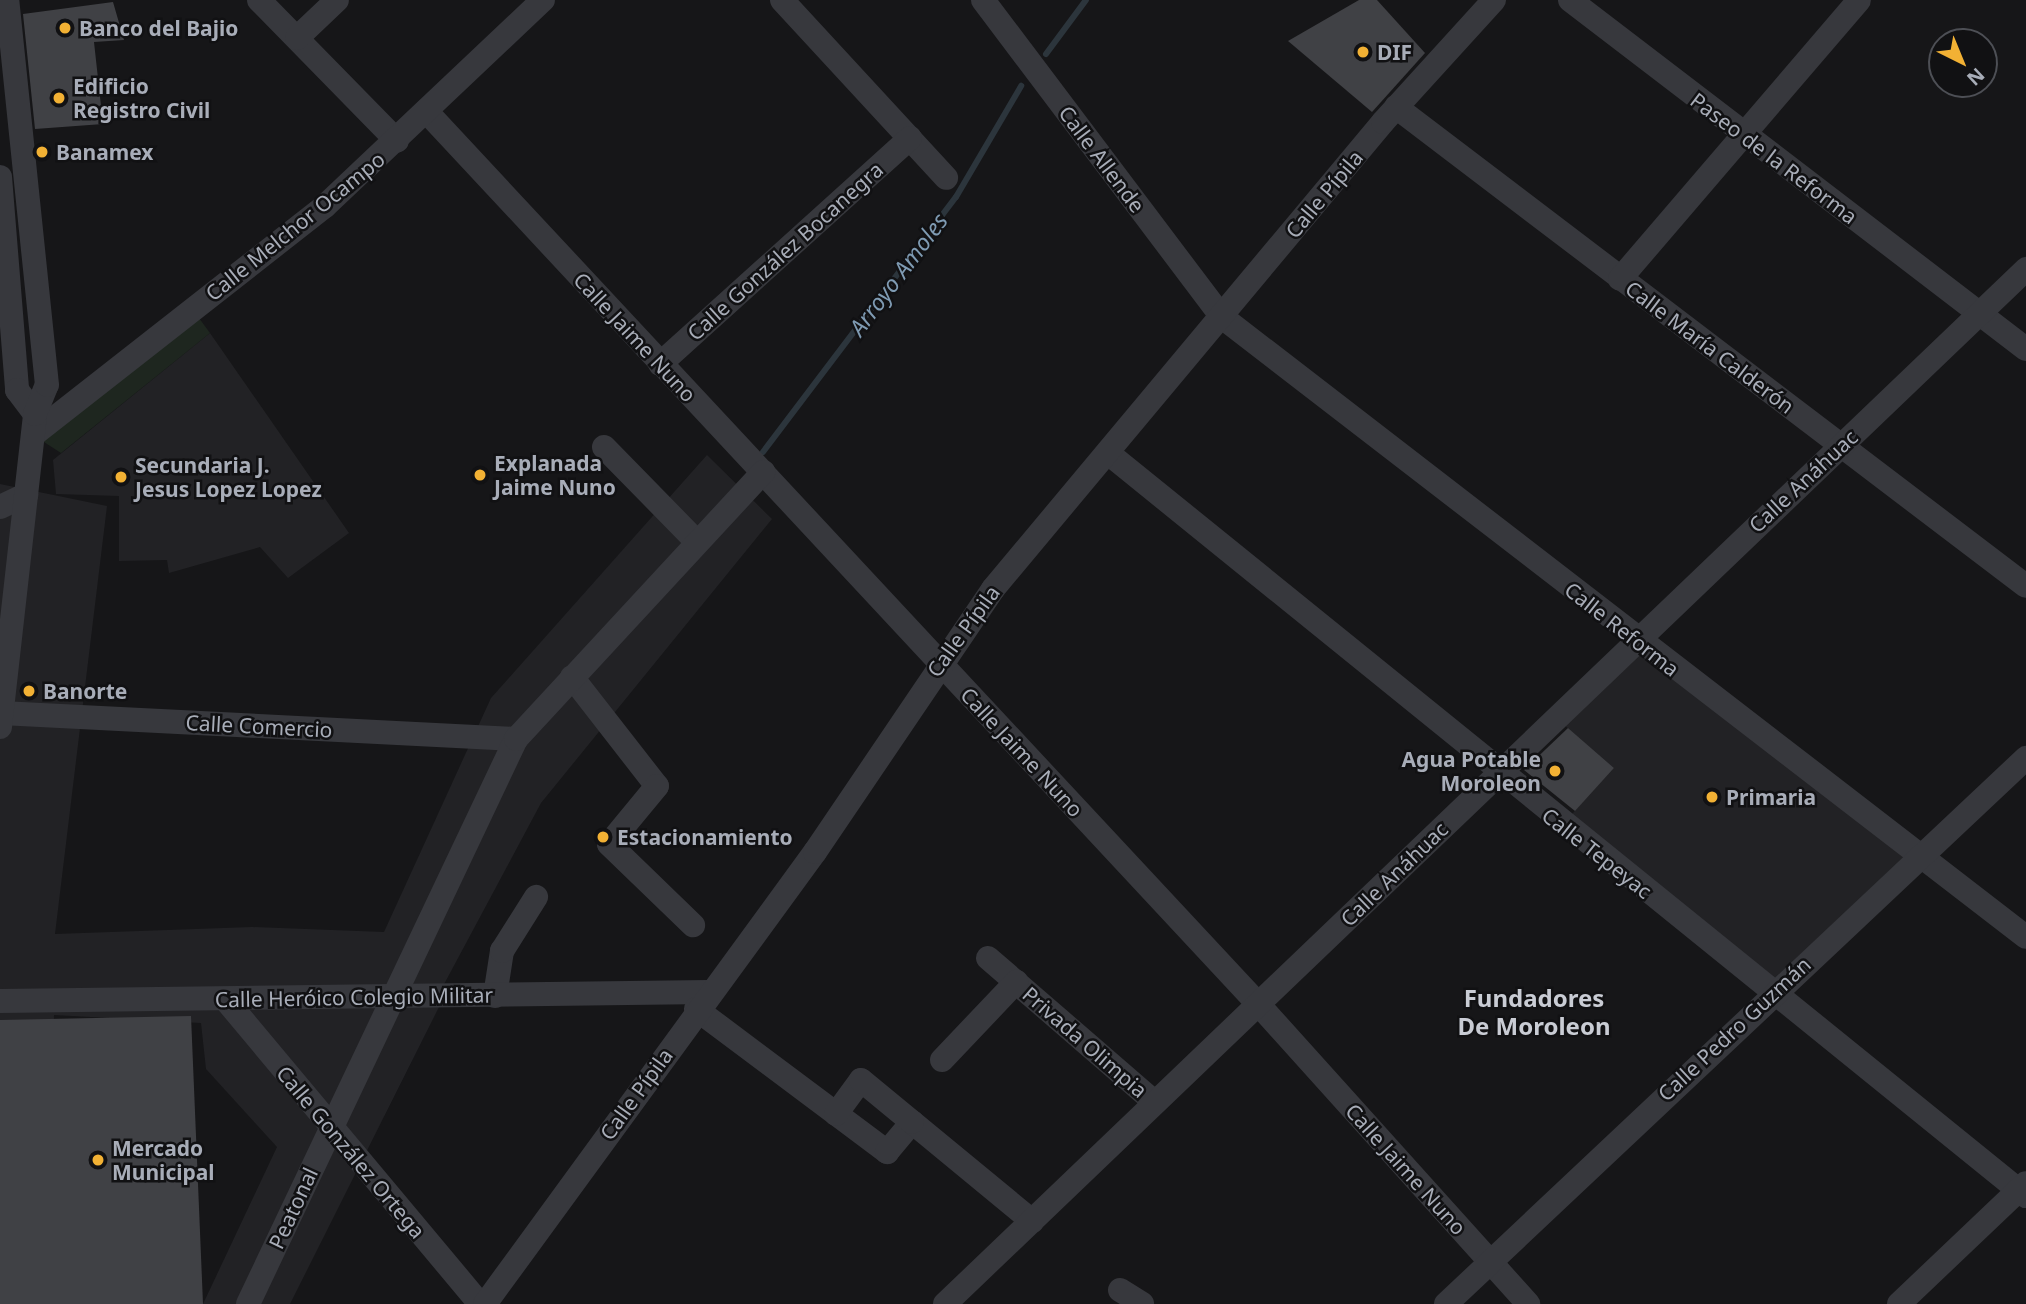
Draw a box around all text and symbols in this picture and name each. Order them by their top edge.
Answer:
place label: Banco del Bajio [79,15,238,41]
marker: Banco del Bajio [57,20,73,36]
north arrow [1928,28,1998,98]
place label: DIF [1377,39,1412,65]
marker: DIF [1355,44,1371,60]
text: N [1961,62,1990,92]
place label: Edificio Registro Civil [73,73,210,123]
street label: Paseo de la Reforma [1686,87,1862,229]
marker: Edificio Registro Civil [51,90,67,106]
street label: Calle Allende [1054,101,1150,217]
place label: Banamex [56,139,154,165]
marker: Banamex [34,144,50,160]
street label: Calle Pípila [1280,145,1368,243]
street label: Calle Melchor Ocampo [200,146,390,306]
street label: Calle González Bocanegra [682,157,888,345]
water label: Arroyo Amoles [843,207,953,341]
street label: Calle Jaime Nuno [569,267,701,407]
street label: Calle María Calderón [1621,275,1799,419]
street label: Calle Anáhuac [1744,424,1862,538]
place label: Explanada Jaime Nuno [494,450,616,500]
place label: Secundaria J. Jesus Lopez Lopez [135,452,322,502]
marker: Explanada Jaime Nuno [472,467,488,483]
marker: Secundaria J. Jesus Lopez Lopez [113,469,129,485]
street label: Calle Reforma [1560,577,1684,681]
street label: Calle Pípila [921,580,1005,682]
place label: Banorte [43,678,127,704]
street label: Calle Jaime Nuno [956,682,1088,822]
marker: Banorte [21,683,37,699]
street label: Calle Comercio [185,710,333,742]
place label: Agua Potable Moroleon [1402,746,1541,796]
marker: Agua Potable Moroleon [1547,763,1563,779]
place label: Primaria [1726,784,1816,810]
marker: Primaria [1704,789,1720,805]
street label: Calle Tepeyac [1537,802,1657,904]
street label: Calle Anáhuac [1335,817,1453,931]
place label: Estacionamiento [617,824,793,850]
marker: Estacionamiento [595,829,611,845]
street label: Calle Pedro Guzmán [1652,952,1816,1106]
street label: Privada Olimpia [1018,981,1152,1103]
street label: Calle Heróico Colegio Militar [215,982,493,1012]
district label: Fundadores De Moroleon [1457,984,1611,1040]
street label: Calle Pípila [594,1043,678,1145]
street label: Calle González Ortega [271,1061,431,1243]
street label: Calle Jaime Nuno [1341,1098,1471,1240]
place label: Mercado Municipal [112,1135,215,1185]
marker: Mercado Municipal [90,1152,106,1168]
street label: Peatonal [263,1163,323,1253]

